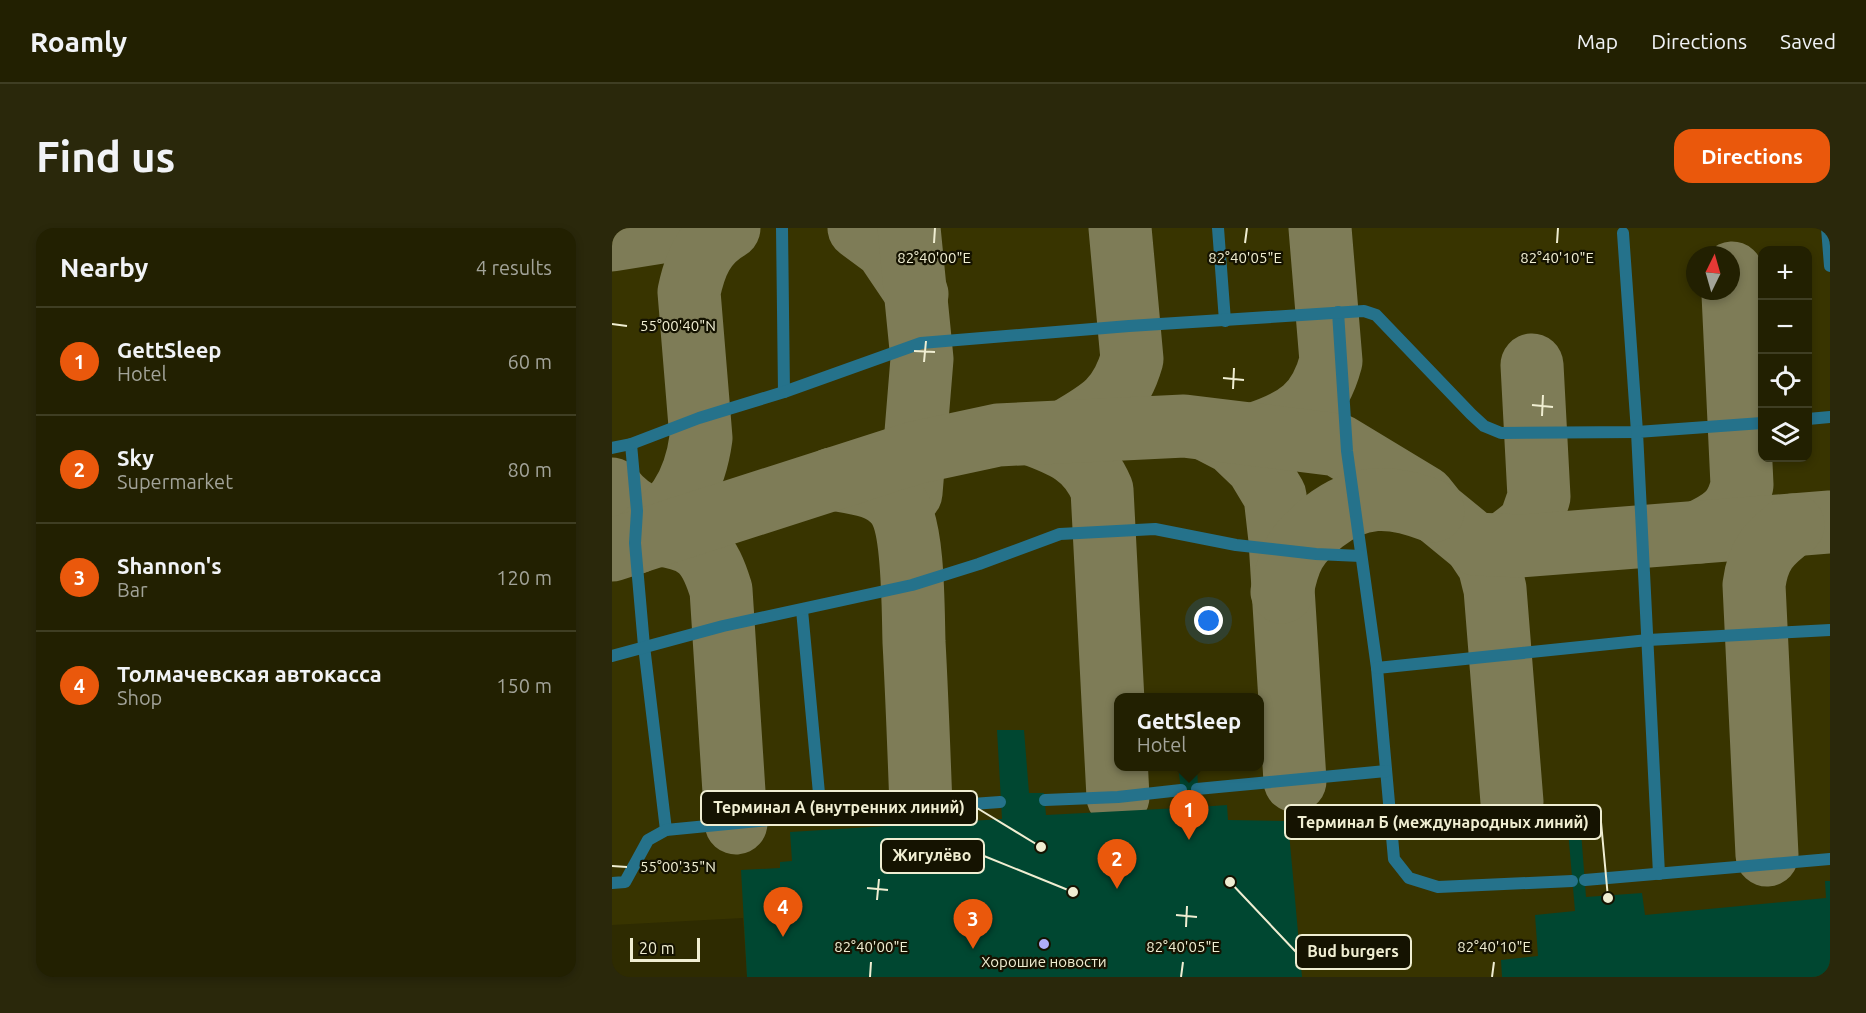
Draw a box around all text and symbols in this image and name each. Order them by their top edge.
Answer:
text: Roamly [30,26,127,57]
text: Map [1577,29,1618,53]
text: Directions [1651,29,1747,53]
text: Saved [1780,29,1836,53]
button: Directions [1674,129,1830,183]
text: Find us [36,133,175,180]
north arrow [1686,246,1740,300]
map controls [1758,246,1812,462]
button: + [1758,246,1812,300]
text: 82°40'00"E [897,249,971,266]
text: 82°40'05"E [1208,249,1282,266]
text: 82°40'10"E [1520,249,1594,266]
text: Nearby [60,253,148,282]
text: 4 results [476,256,552,279]
button: − [1758,300,1812,354]
text: 55°00'40"N [640,317,716,334]
text: GettSleep [117,337,222,362]
text: 1 [74,350,85,373]
text: 60 m [508,350,552,373]
button: locate [1758,354,1812,408]
text: Hotel [117,362,167,385]
button: layers [1758,408,1812,462]
text: Sky [117,445,154,470]
text: 2 [74,458,85,481]
text: 80 m [508,458,552,481]
text: Supermarket [117,470,233,493]
text: Shannon's [117,553,222,578]
text: 3 [74,566,85,589]
text: 120 m [496,566,552,589]
text: Bar [117,578,148,601]
your location [1194,606,1223,635]
text: Толмачевская автокасса [117,661,382,686]
text: 4 [74,674,85,697]
text: 150 m [496,674,552,697]
text: Shop [117,686,162,709]
popup [1114,693,1264,771]
text: GettSleep [1137,708,1241,733]
text: Hotel [1137,733,1186,756]
pin: 1 [1170,790,1208,840]
callout: Терминал А (внутренних линий) [701,791,977,825]
text: Терминал А (внутренних линий) [713,798,965,817]
callout: Терминал Б (международных линий) [1285,805,1601,839]
text: Терминал Б (международных линий) [1297,813,1589,832]
callout: Жигулёво [881,839,984,873]
pin: 2 [1098,840,1136,889]
text: Жигулёво [893,846,971,864]
text: 55°00'35"N [640,858,716,875]
pin: 4 [764,888,802,937]
pin: 3 [954,900,992,949]
scale bar [630,935,700,962]
callout: Bud burgers [1296,935,1411,969]
marker: Хорошие новости [1037,937,1051,951]
text: 82°40'00"E [834,938,908,955]
text: 82°40'05"E [1146,938,1220,955]
text: 82°40'10"E [1457,938,1531,955]
text: 20 m [639,939,675,957]
text: Bud burgers [1307,942,1399,960]
place label: Хорошие новости [981,953,1107,970]

